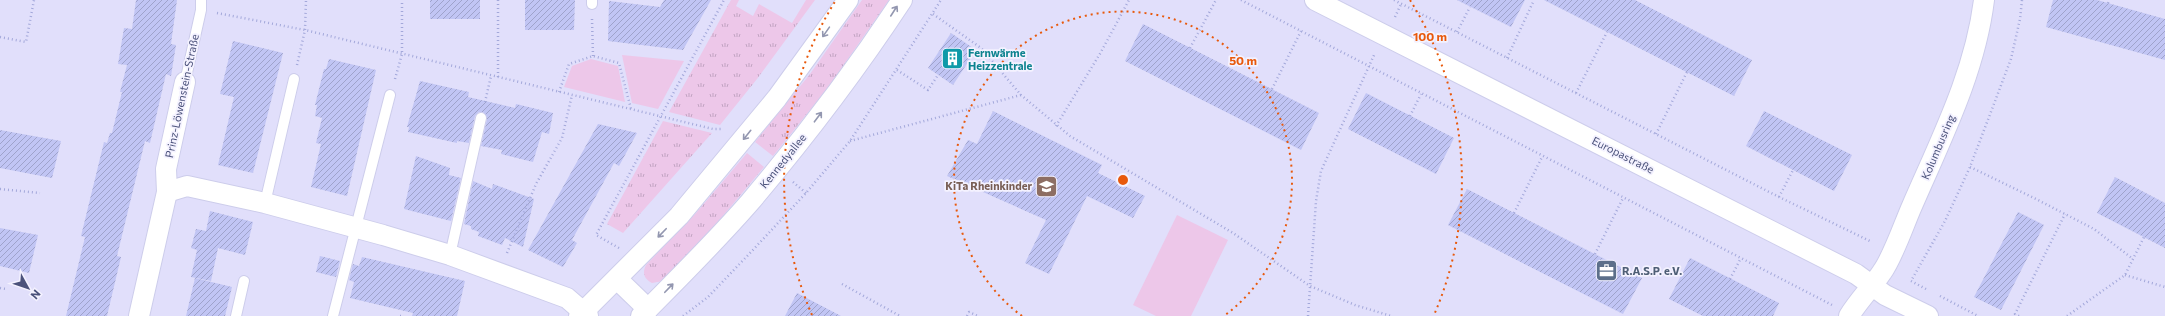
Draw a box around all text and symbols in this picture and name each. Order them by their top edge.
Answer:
one-way arrow [890,6,898,17]
one-way arrow [822,26,830,37]
text: 100 m [1413,29,1447,43]
street label: Prinz-Löwenstein-Straße [162,33,201,159]
building icon: Fernwärme Heizzentrale [939,46,965,72]
place label: Fernwärme Heizzentrale [968,46,1032,72]
text: 50 m [1229,53,1257,67]
one-way arrow [814,111,823,122]
street label: Kolumbusring [1918,112,1957,181]
one-way arrow [742,130,751,141]
street label: Kennedyallee [757,131,809,190]
street label: Europastraße [1590,133,1657,176]
school or university icon: KiTa Rheinkinder [1034,173,1060,199]
centre of rings [1116,173,1130,187]
place label: KiTa Rheinkinder [945,179,1032,192]
one-way arrow [657,228,666,238]
office icon: R.A.S.P. e.V. [1593,258,1619,284]
place label: R.A.S.P. e.V. [1622,264,1682,277]
north arrow [8,268,48,308]
one-way arrow [664,283,673,293]
text: N [28,287,44,302]

